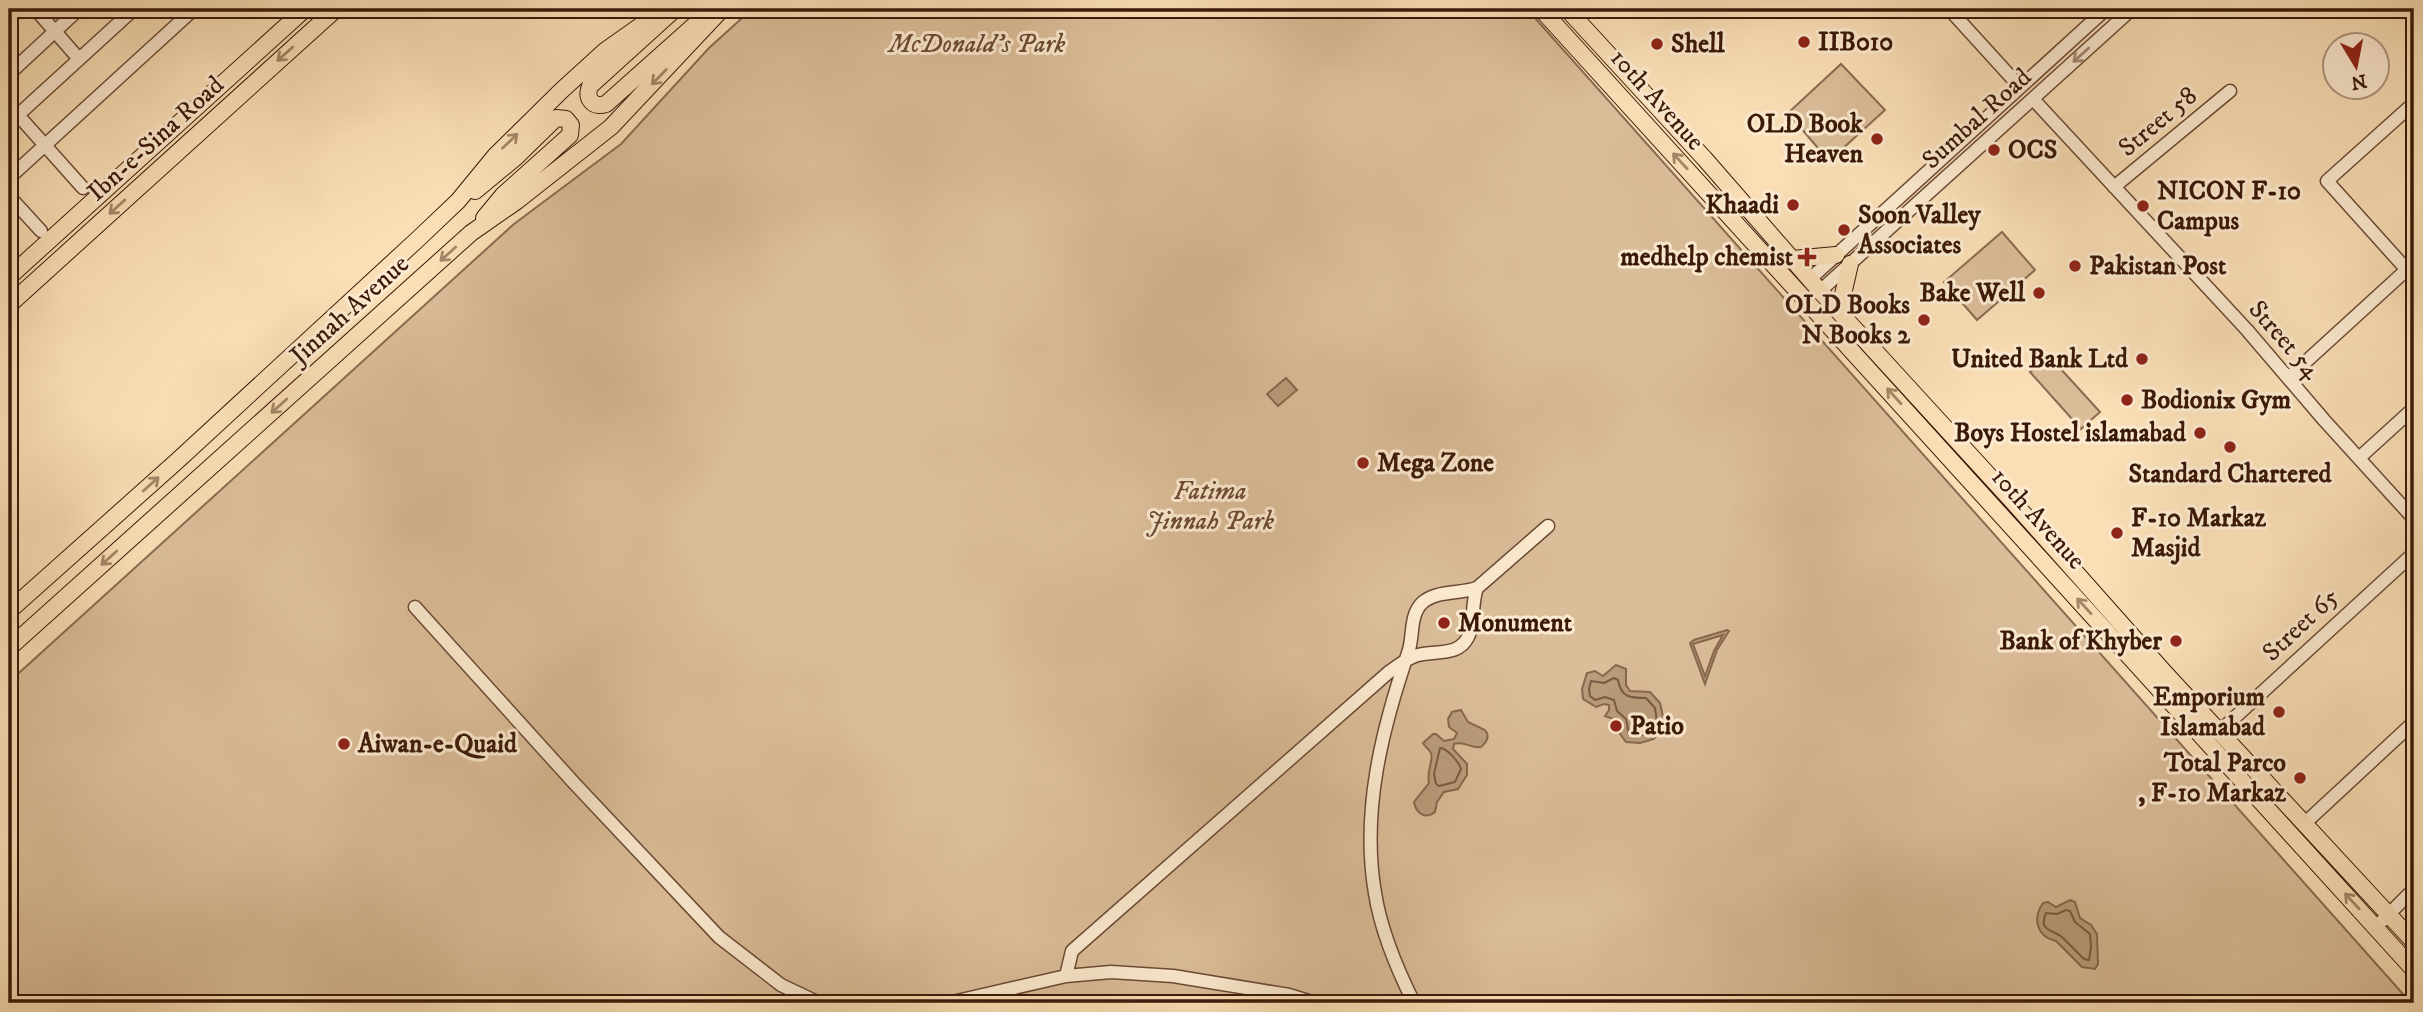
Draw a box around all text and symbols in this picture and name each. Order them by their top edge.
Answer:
place label: IIB010 [1818,26,1893,59]
park label: McDonald's Park [887,28,1066,61]
place label: Shell [1671,28,1726,61]
north arrow [2322,32,2392,102]
marker: IIB010 [1796,34,1812,50]
marker: Shell [1649,36,1665,52]
street label: 10th Avenue [1603,42,1711,158]
one-way arrow [277,46,294,63]
one-way arrow [2072,47,2090,63]
street label: Sumbal Road [1915,61,2039,177]
one-way arrow [650,68,667,85]
street label: Ibn-e-Sina Road [81,69,231,209]
text: N [2349,69,2368,94]
street label: Street 58 [2112,79,2204,165]
place label: OLD Book Heaven [1747,108,1864,171]
marker: OLD Book Heaven [1869,131,1885,147]
one-way arrow [501,133,518,150]
place label: OCS [2008,134,2057,167]
marker: OCS [1986,142,2002,158]
one-way arrow [1671,153,1688,170]
place label: NICON F-10 Campus [2157,175,2301,238]
place label: Khaadi [1705,189,1779,222]
marker: Khaadi [1785,197,1801,213]
marker: NICON F-10 Campus [2135,198,2151,214]
one-way arrow [108,199,126,215]
place label: Soon Valley Associates [1857,199,1981,262]
marker: Soon Valley Associates [1836,222,1852,238]
place label: medhelp chemist [1620,241,1794,274]
one-way arrow [439,246,457,262]
street label: Jinnah Avenue [282,248,416,373]
marker: medhelp chemist [1799,249,1815,265]
place label: Pakistan Post [2089,250,2227,283]
marker: Pakistan Post [2067,258,2083,274]
place label: Bake Well [1920,277,2026,310]
marker: Bake Well [2031,285,2047,301]
place label: OLD Books N Books 2 [1785,289,1911,352]
street label: Street 54 [2241,294,2328,387]
marker: OLD Books N Books 2 [1916,312,1932,328]
place label: United Bank Ltd [1951,343,2129,376]
marker: United Bank Ltd [2134,351,2150,367]
place label: Bodionix Gym [2141,384,2292,417]
one-way arrow [1886,387,1902,405]
marker: Bodionix Gym [2119,392,2135,408]
one-way arrow [271,398,288,415]
place label: Boys Hostel islamabad [1954,417,2187,450]
marker: Boys Hostel islamabad [2192,425,2208,441]
marker: Standard Chartered [2222,439,2238,455]
place label: Mega Zone [1377,447,1494,480]
marker: Mega Zone [1355,455,1371,471]
place label: Standard Chartered [2129,458,2332,491]
street label: 10th Avenue [1984,461,2092,577]
park label: Fatima Jinnah Park [1146,475,1274,538]
one-way arrow [142,477,160,493]
place label: F-10 Markaz Masjid [2131,502,2267,565]
marker: F-10 Markaz Masjid [2109,525,2125,541]
one-way arrow [100,550,118,566]
street label: Street 65 [2256,581,2347,669]
one-way arrow [2075,598,2092,615]
place label: Monument [1458,607,1573,640]
marker: Monument [1436,615,1452,631]
place label: Bank of Khyber [1999,625,2162,658]
marker: Bank of Khyber [2168,633,2184,649]
place label: Emporium Islamabad [2153,681,2266,744]
marker: Emporium Islamabad [2271,704,2287,720]
place label: Patio [1630,710,1684,743]
marker: Patio [1608,718,1624,734]
place label: Aiwan-e-Quaid [357,728,518,761]
marker: Aiwan-e-Quaid [336,736,352,752]
place label: Total Parco , F-10 Markaz [2138,747,2287,810]
marker: Total Parco , F-10 Markaz [2292,770,2308,786]
one-way arrow [2344,893,2361,910]

